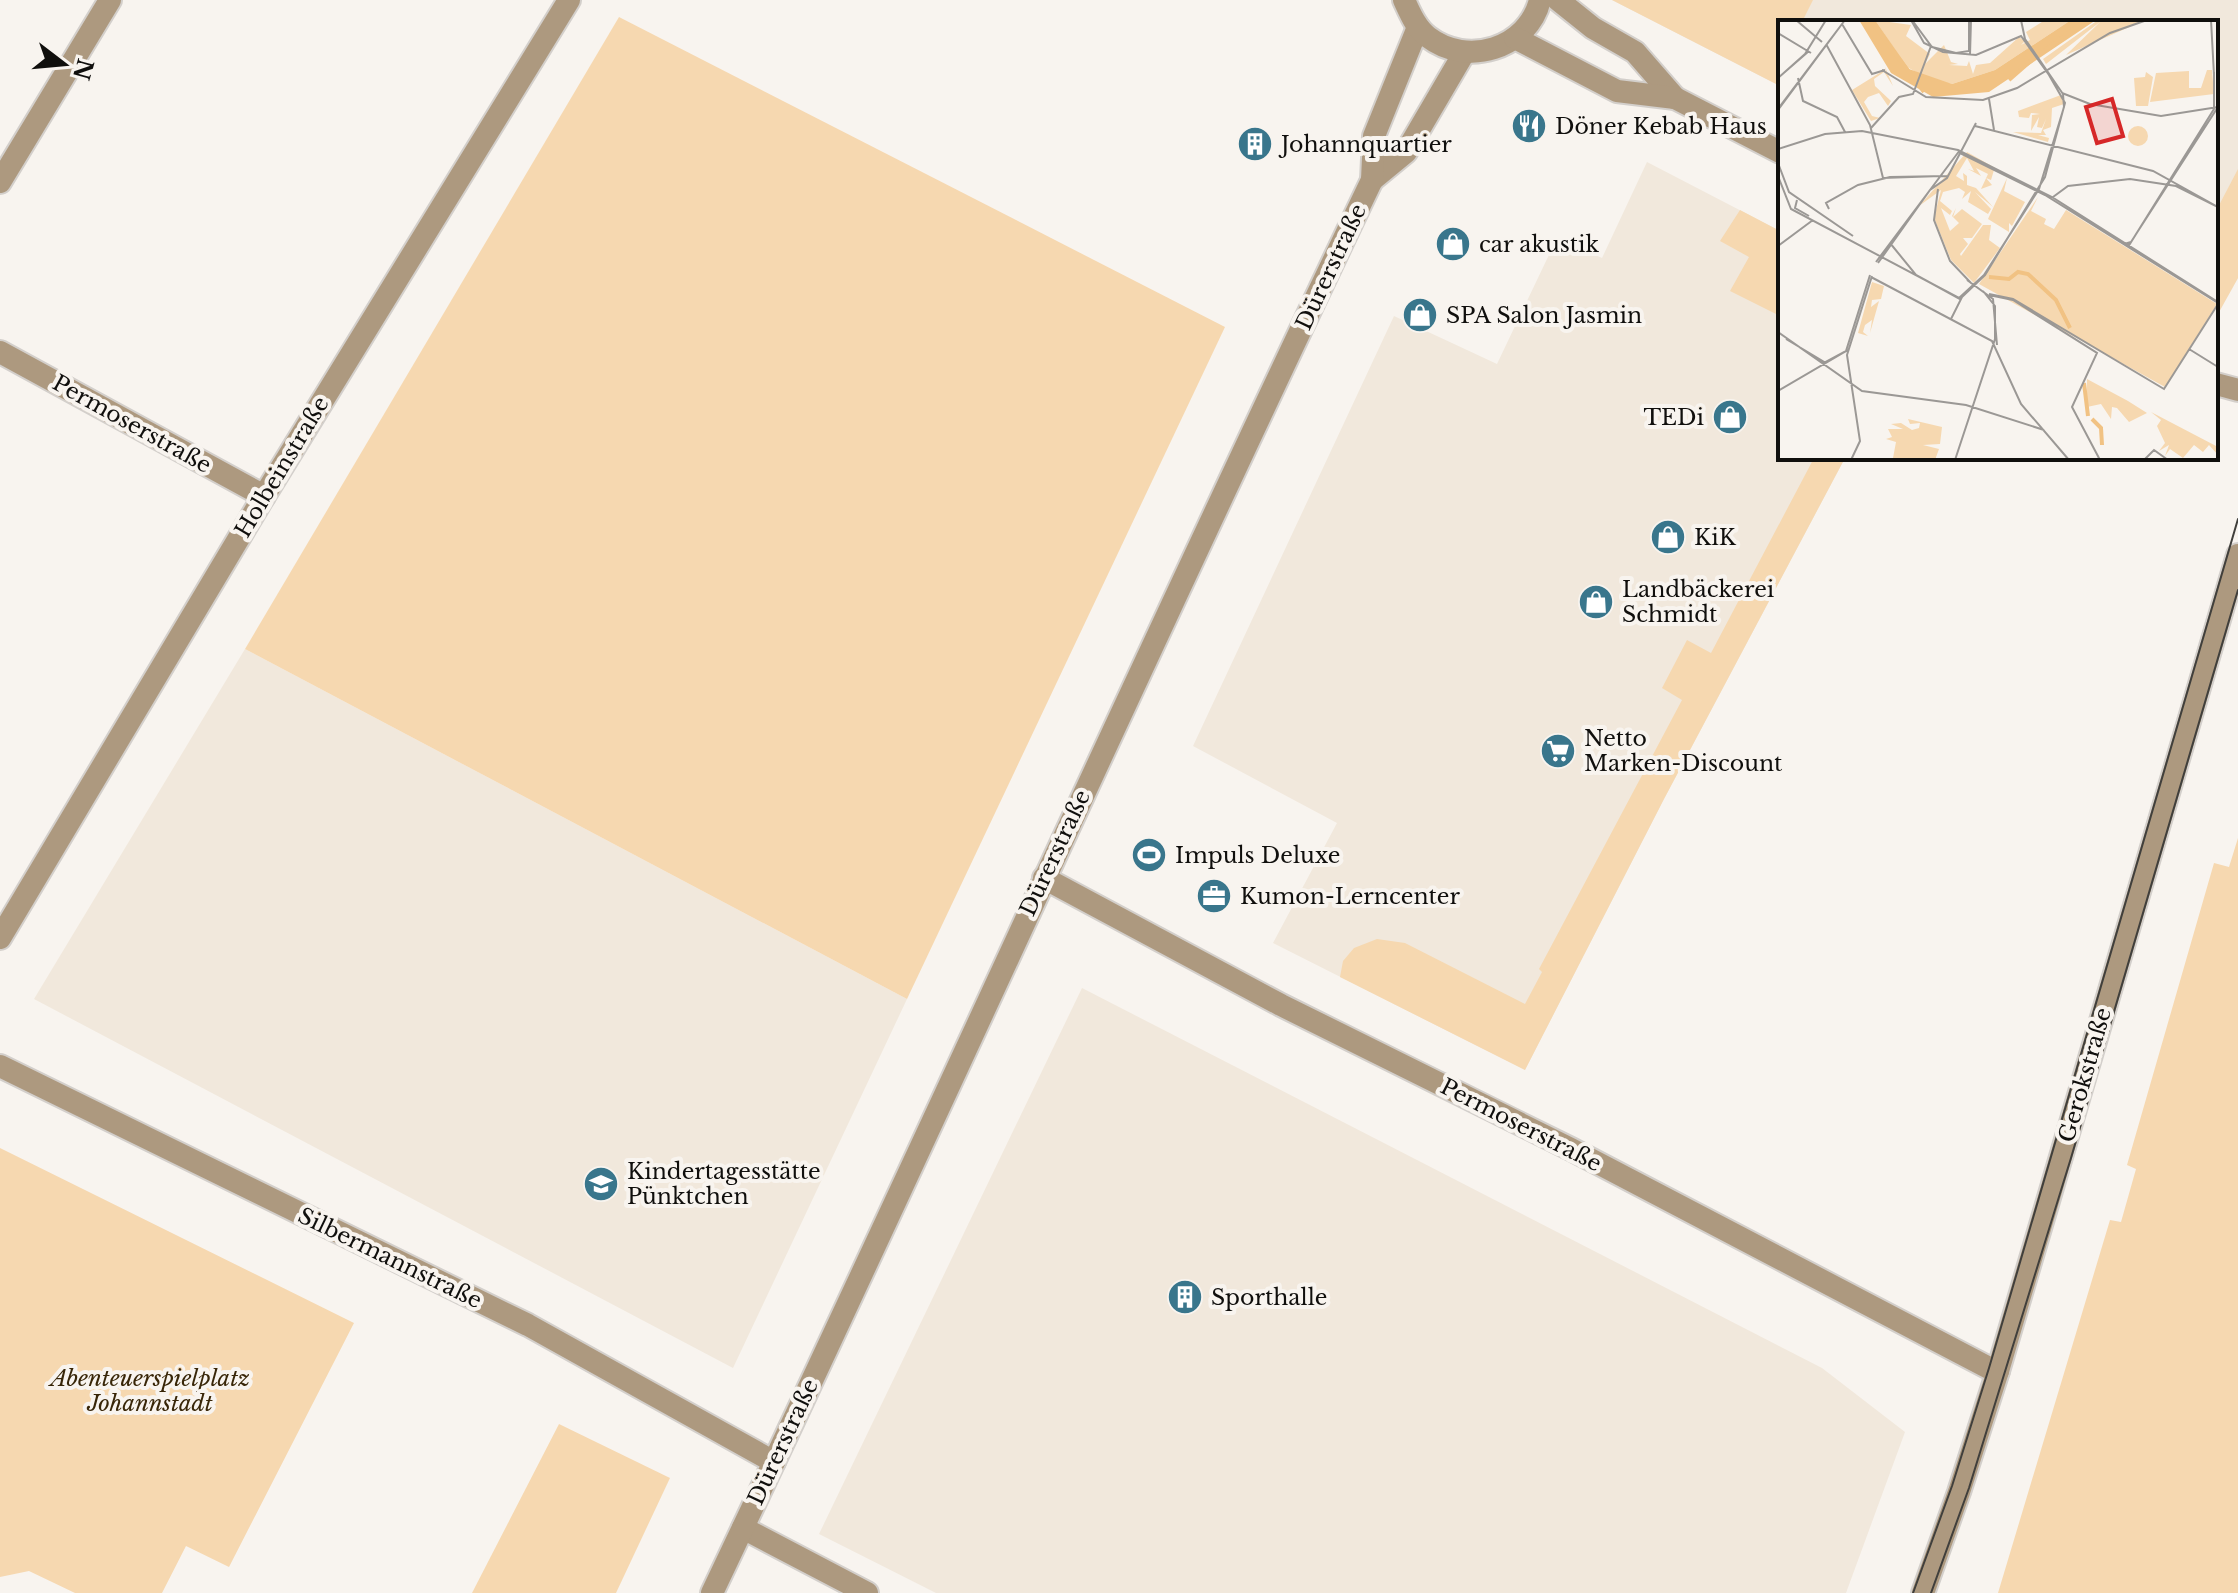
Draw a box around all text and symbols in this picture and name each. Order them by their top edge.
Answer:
inset map [1778,20,2218,460]
north arrow [24,24,104,104]
text: N [67,56,99,83]
restaurant icon: Döner Kebab Haus [1510,107,1548,145]
place label: Döner Kebab Haus [1555,113,1767,140]
building icon: Johannquartier [1236,125,1274,163]
place label: Johannquartier [1278,131,1452,158]
street label: Dürerstraße [1290,200,1372,334]
shop icon: car akustik [1434,225,1472,263]
place label: car akustik [1479,231,1600,258]
shop icon: SPA Salon Jasmin [1401,296,1439,334]
place label: SPA Salon Jasmin [1446,302,1642,329]
street label: Permoserstraße [48,369,216,479]
street label: Holbeinstraße [229,392,335,542]
shop icon: TEDi [1711,398,1749,436]
place label: TEDi [1643,404,1704,431]
shop icon: KiK [1649,518,1687,556]
place label: KiK [1694,524,1737,551]
place label: Landbäckerei Schmidt [1622,576,1775,628]
shop icon: Landbäckerei Schmidt [1577,583,1615,621]
place label: Netto Marken-Discount [1584,725,1783,777]
supermarket icon: Netto Marken-Discount [1539,732,1577,770]
street label: Dürerstraße [1014,786,1096,920]
sports icon: Impuls Deluxe [1130,836,1168,874]
place label: Impuls Deluxe [1175,842,1340,869]
office icon: Kumon-Lerncenter [1195,877,1233,915]
place label: Kumon-Lerncenter [1240,883,1460,910]
street label: Gerokstraße [2053,1005,2117,1145]
street label: Permoserstraße [1436,1073,1606,1177]
place label: Kindertagesstätte Pünktchen [627,1158,821,1210]
school or university icon: Kindertagesstätte Pünktchen [582,1165,620,1203]
street label: Silbermannstraße [294,1202,486,1314]
building icon: Sporthalle [1166,1278,1204,1316]
place label: Sporthalle [1211,1284,1327,1311]
park label: Abenteuerspielplatz Johannstadt [47,1365,250,1417]
street label: Dürerstraße [742,1375,824,1509]

